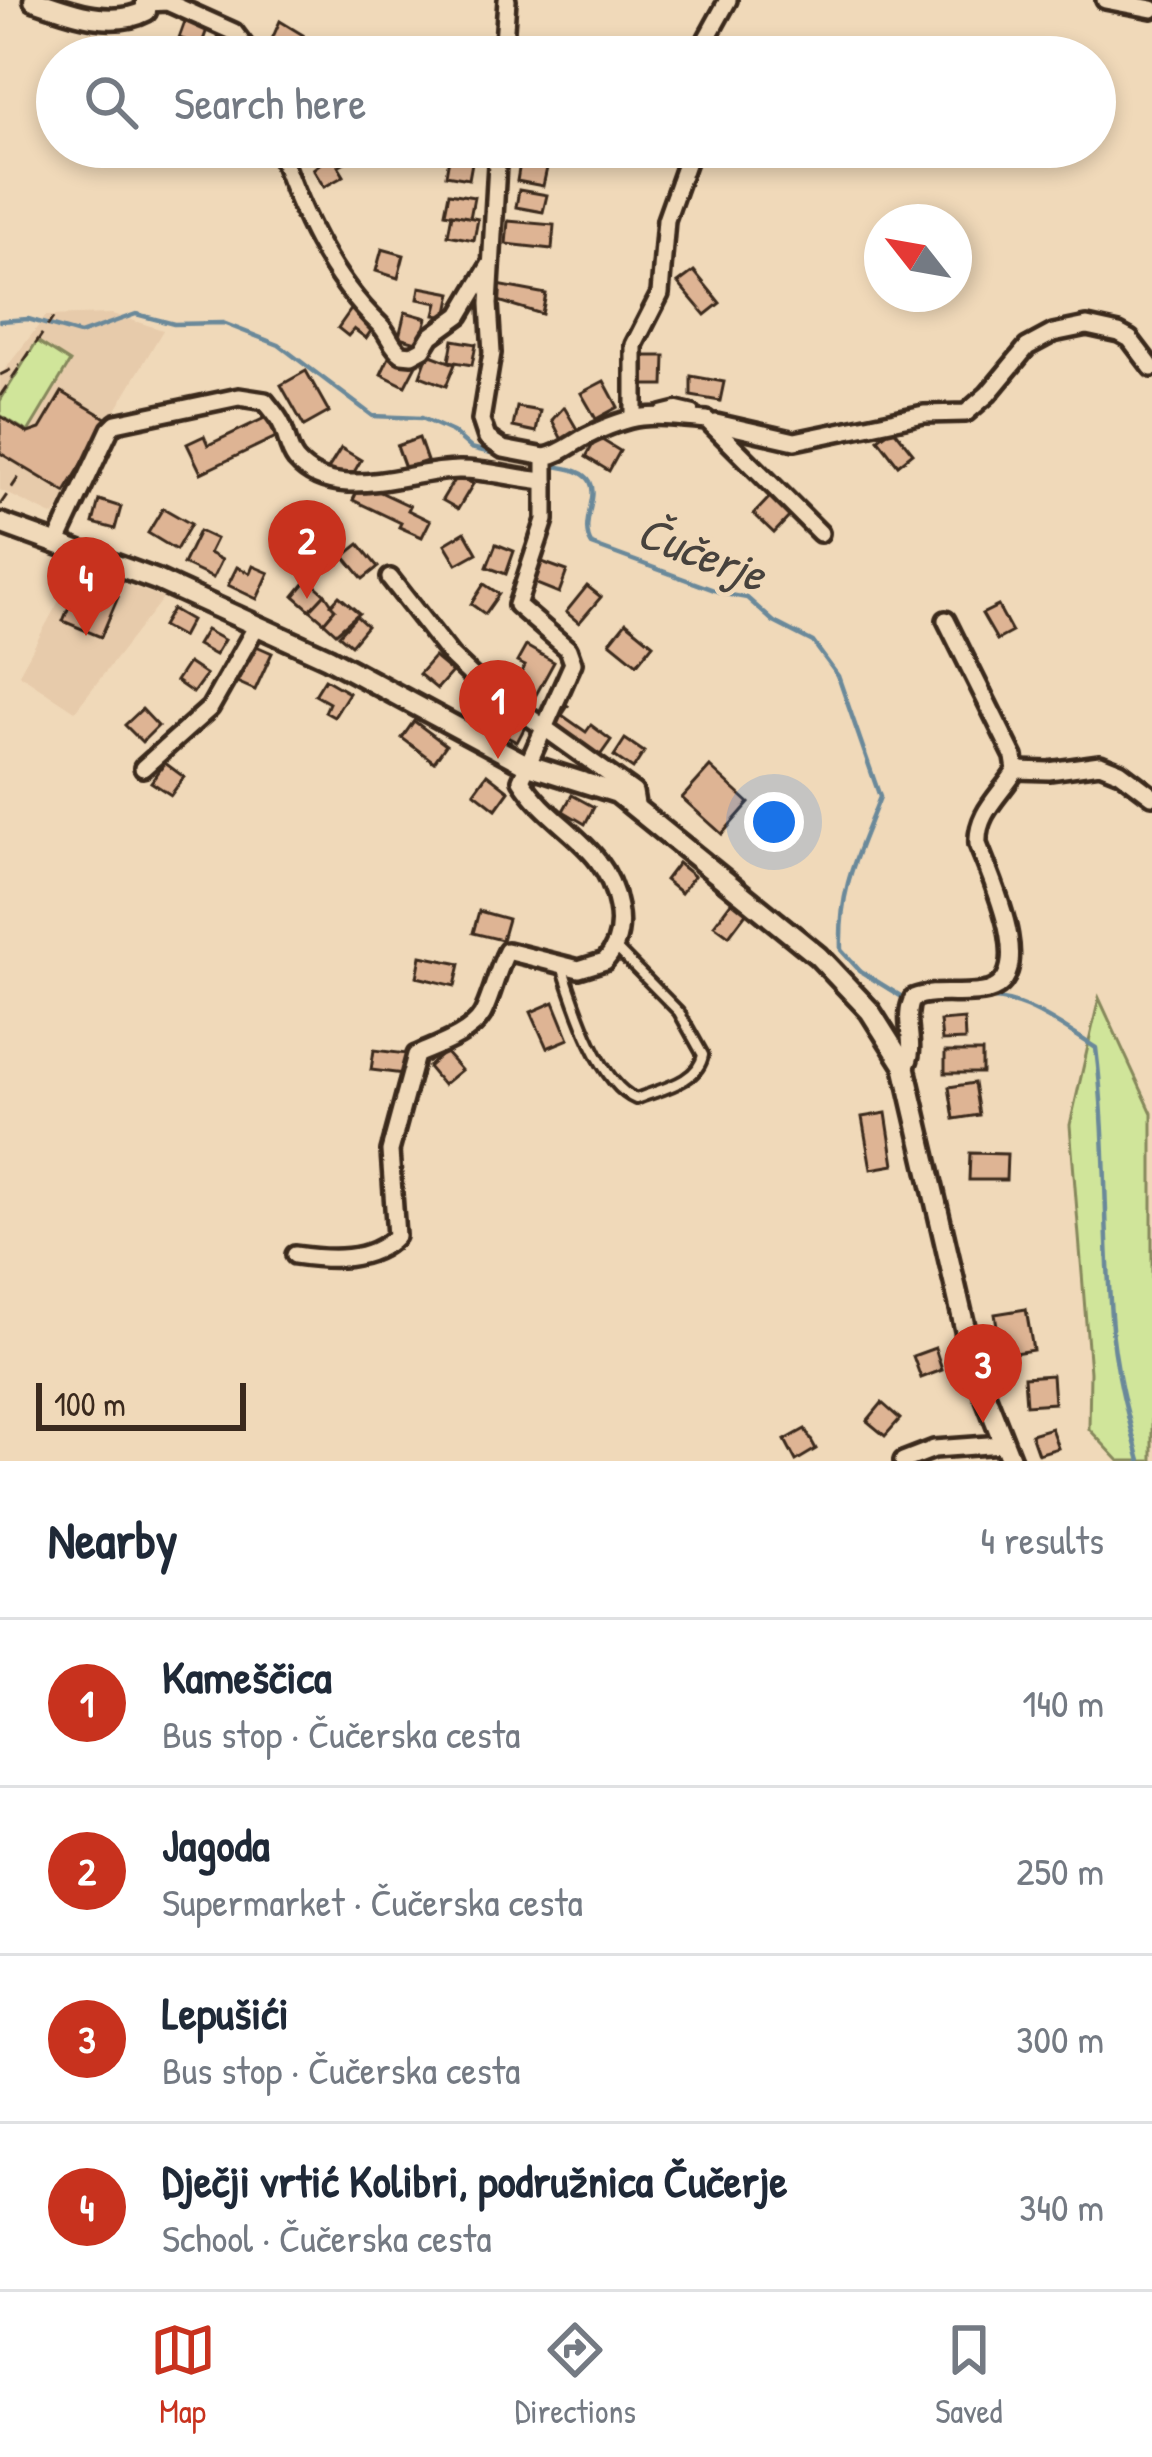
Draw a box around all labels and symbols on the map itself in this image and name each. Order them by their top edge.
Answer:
north arrow [864,204,972,312]
water label: Čučerje [629,498,777,607]
pin: 2 [268,500,346,599]
pin: 4 [47,537,125,636]
pin: 1 [459,660,537,759]
your location [744,792,804,852]
pin: 3 [944,1324,1022,1423]
scale bar [36,1377,246,1430]

